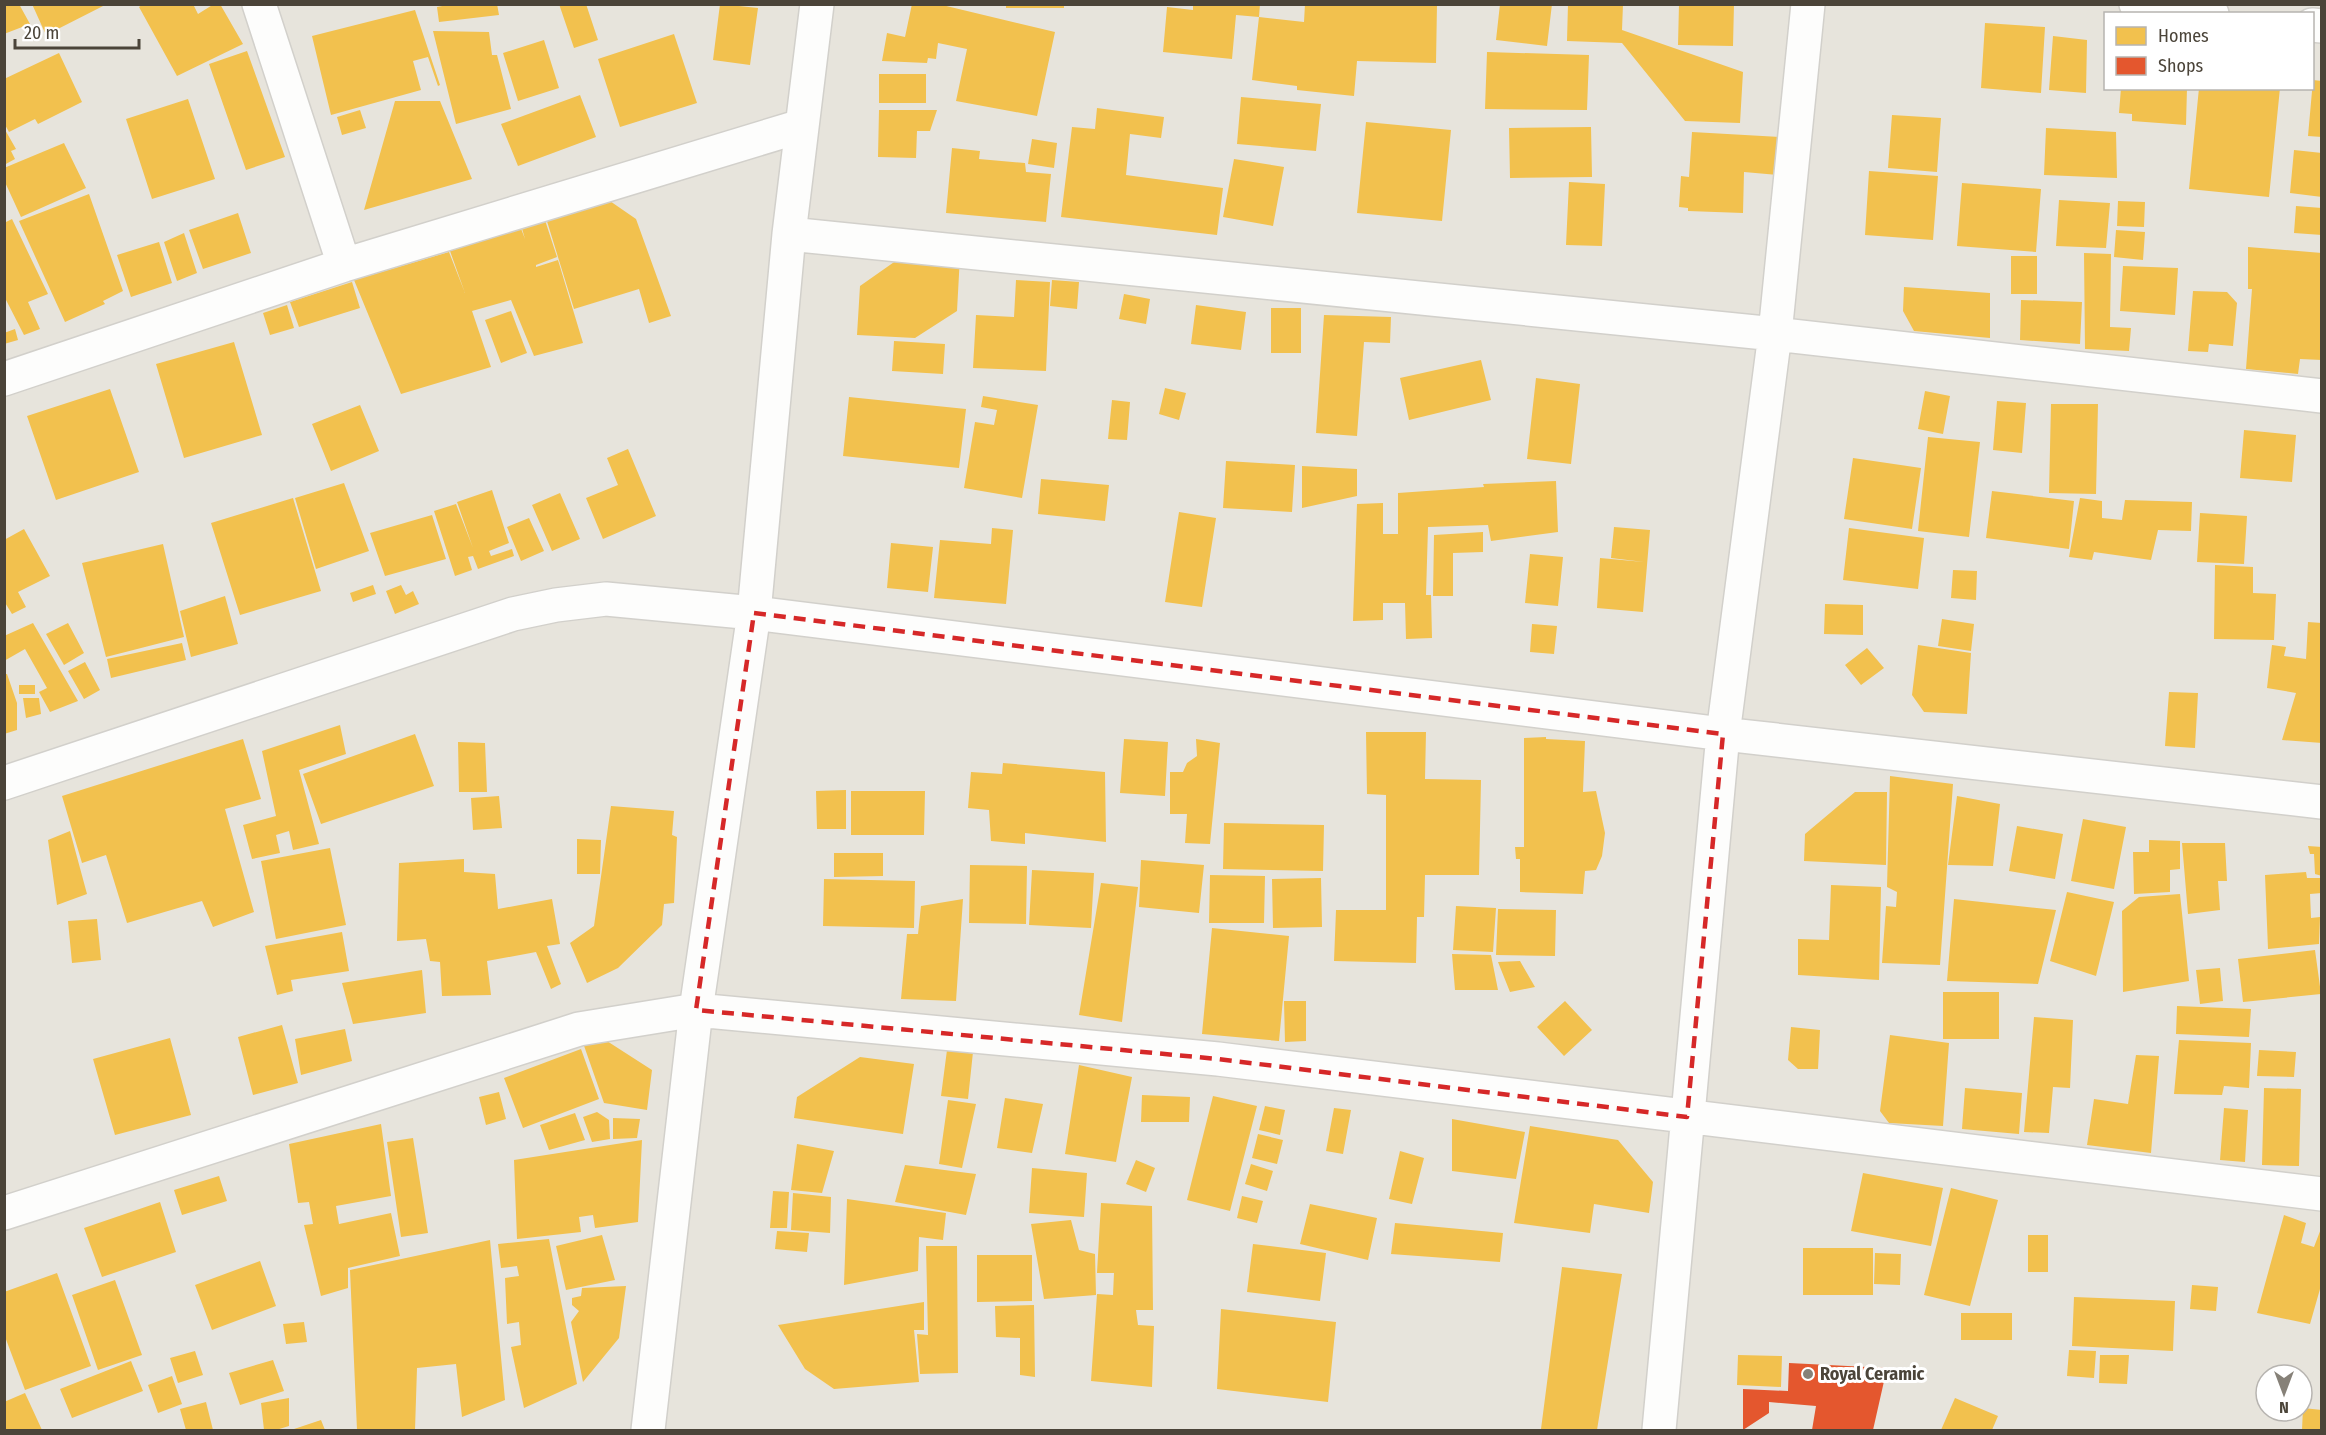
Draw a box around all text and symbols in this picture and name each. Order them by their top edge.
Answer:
scale bar [15,12,140,50]
legend [2104,12,2314,90]
text: 20 m [24,22,59,44]
text: Homes [2158,25,2209,47]
text: Shops [2158,55,2203,77]
place label: Royal Ceramic [1820,1363,1925,1385]
north arrow [2254,1363,2314,1423]
marker: Royal Ceramic [1801,1367,1815,1381]
text: N [2279,1398,2289,1417]

